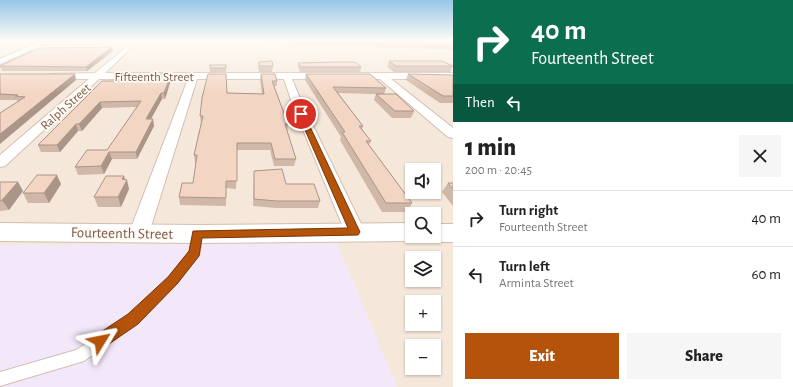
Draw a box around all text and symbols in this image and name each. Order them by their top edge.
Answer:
icon: right [465,16,517,68]
text: 40 m [531,17,587,45]
text: Fourteenth Street [531,50,654,68]
street label: Fifteenth Street [114,71,194,84]
street label: Ralph Street [39,81,94,133]
icon: left [503,92,525,114]
text: Then [465,95,495,110]
pin [284,97,318,131]
icon: arrive [290,103,312,125]
button: close [739,135,781,177]
text: 1 min [465,136,516,160]
map controls [405,163,441,375]
button: sound [405,163,441,199]
text: 200 m · 20:45 [465,164,532,177]
text: Turn right [499,203,558,218]
button: search [405,207,441,243]
icon: right [465,208,487,230]
text: 40 m [751,211,781,226]
text: Fourteenth Street [499,221,588,234]
street label: Fourteenth Street [71,225,173,242]
button: layers [405,251,441,287]
text: Turn left [499,259,550,274]
icon: left [465,264,487,286]
text: 60 m [752,267,781,282]
text: Arminta Street [499,277,574,290]
button: + [405,295,441,331]
position arrow [79,320,121,362]
button: Exit [465,333,619,379]
button: Share [627,333,781,379]
button: − [405,339,441,375]

